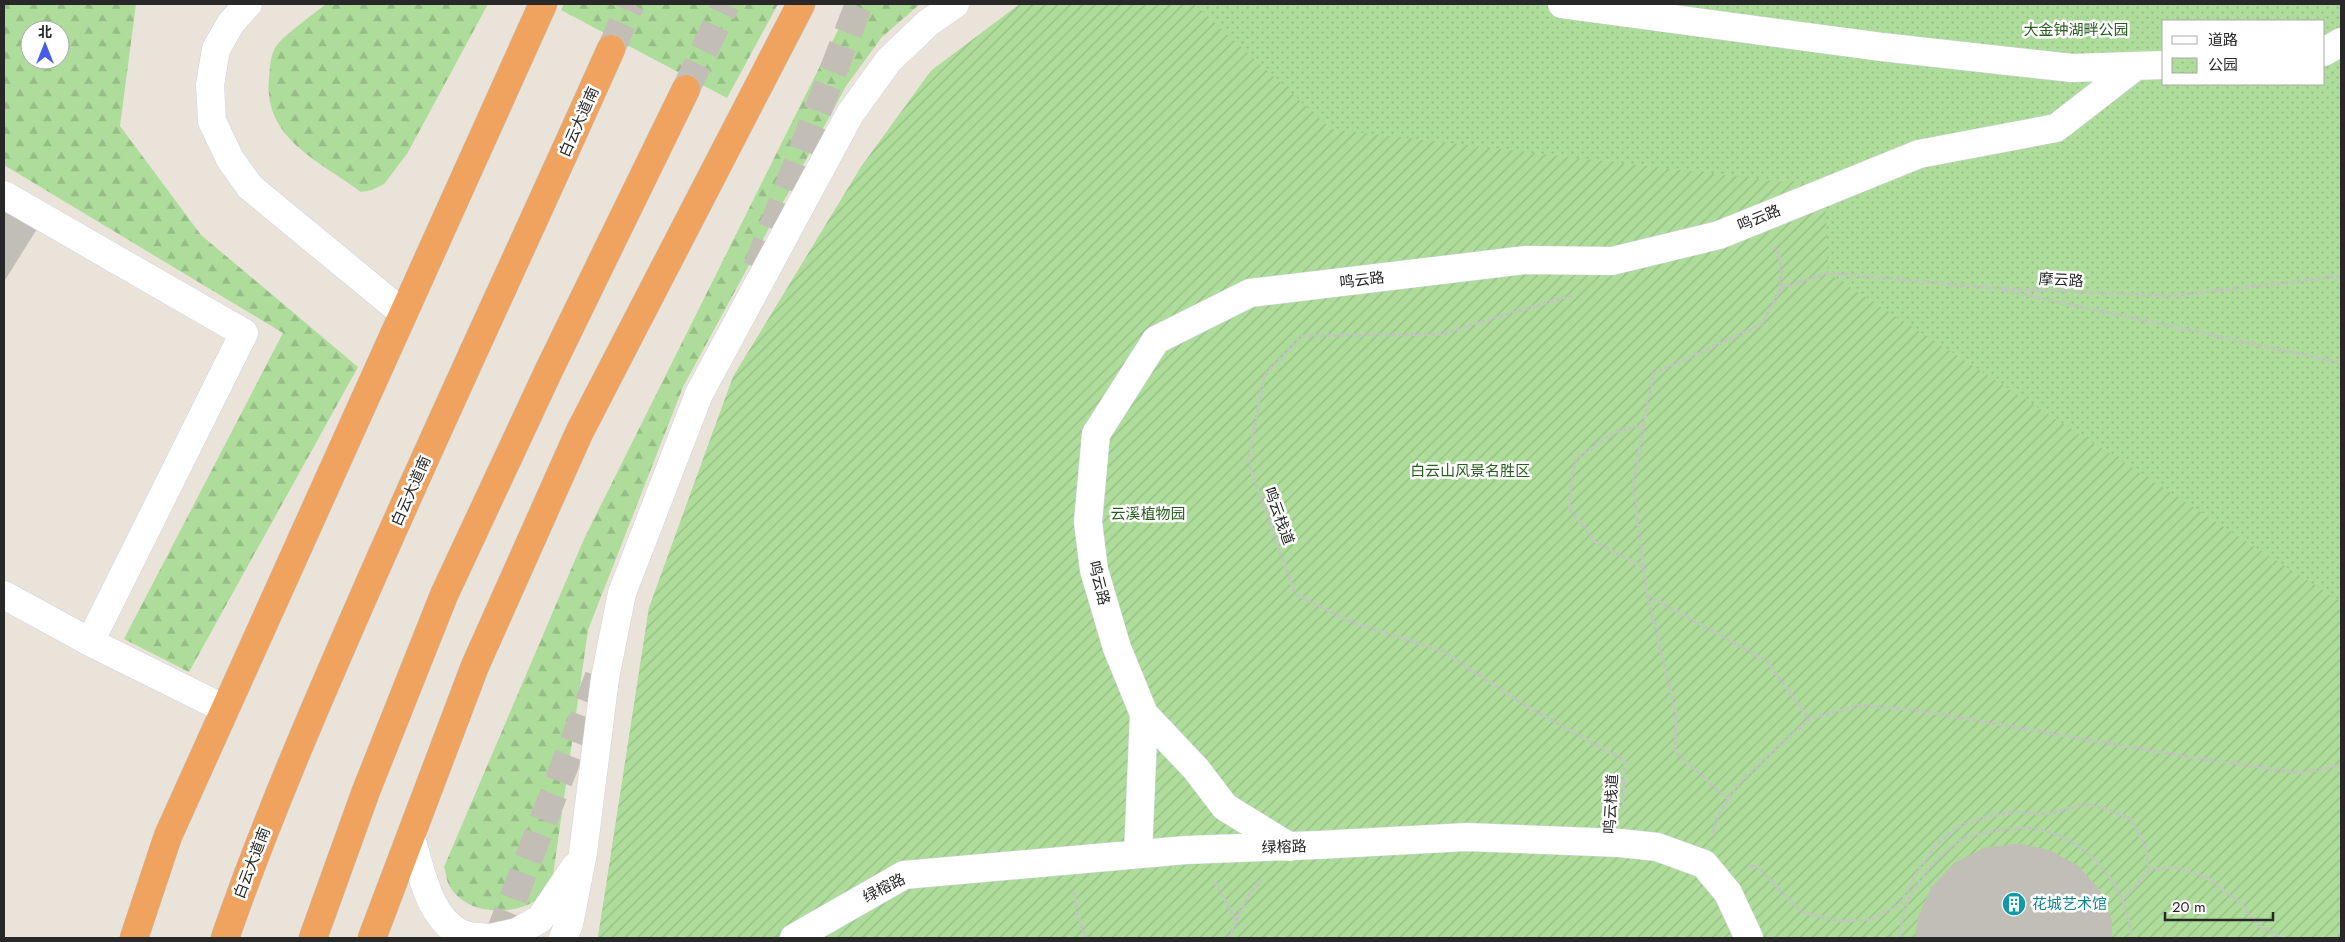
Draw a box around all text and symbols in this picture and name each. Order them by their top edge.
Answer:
park label: 大金钟湖畔公园 [2023,19,2129,41]
north arrow [20,20,70,70]
legend [2162,20,2325,85]
text: 北 [38,22,52,42]
text: 道路 [2208,29,2238,51]
text: 公园 [2208,54,2238,76]
street label: 白云大道南 [554,83,604,161]
street label: 鸣云路 [1734,199,1784,237]
street label: 鸣云路 [1338,266,1386,294]
street label: 摩云路 [2038,268,2084,292]
street label: 白云大道南 [386,452,436,530]
park label: 白云山风景名胜区 [1410,460,1530,482]
street label: 鸣云栈道 [1258,484,1300,548]
park label: 云溪植物园 [1110,503,1186,525]
street label: 鸣云路 [1083,558,1115,608]
street label: 鸣云栈道 [1598,773,1624,835]
street label: 白云大道南 [228,824,276,902]
street label: 绿榕路 [1261,835,1307,859]
street label: 绿榕路 [859,868,909,908]
scale bar [2165,890,2272,922]
building icon: 花城艺术馆 [2001,891,2027,917]
place label: 花城艺术馆 [2032,893,2107,915]
text: 20 m [2172,896,2206,918]

